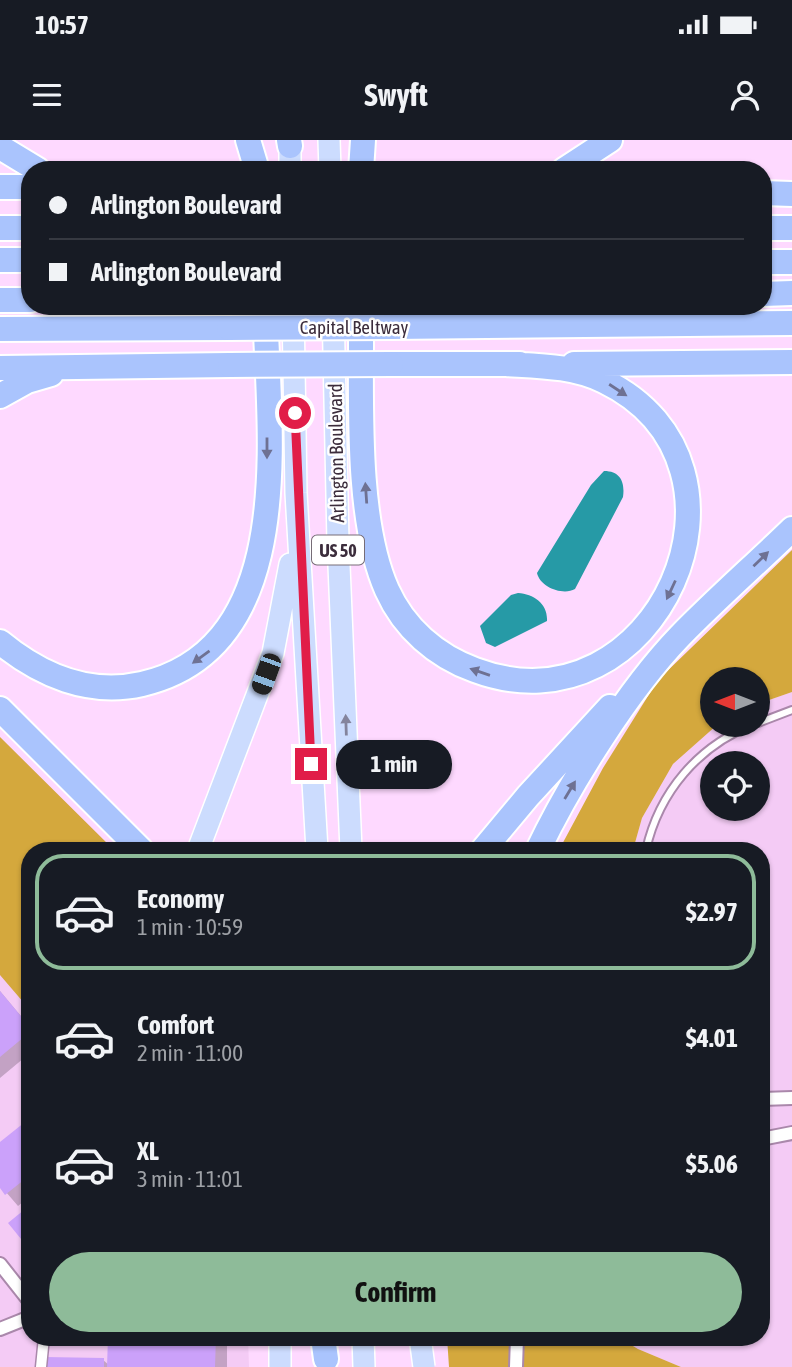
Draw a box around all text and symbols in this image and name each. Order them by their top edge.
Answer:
text: 10:57 [35,10,89,40]
icon: menu [28,76,66,114]
text: Swyft [364,76,428,113]
icon: person [726,76,764,114]
text: Arlington Boulevard [91,190,282,220]
text: Arlington Boulevard [91,257,282,287]
street label: Capital Beltway [300,316,408,338]
street label: Arlington Boulevard [324,383,348,523]
one-way arrow [609,383,627,397]
route start [279,397,311,429]
one-way arrow [261,437,273,459]
one-way arrow [360,482,371,504]
road number: US 50 [312,536,364,564]
one-way arrow [752,550,769,567]
one-way arrow [665,580,676,600]
one-way arrow [192,650,211,664]
car [249,651,284,697]
one-way arrow [470,666,491,677]
north arrow [700,667,770,737]
map controls [700,667,770,821]
one-way arrow [341,713,352,735]
callout: 1 min [336,740,451,788]
route end [295,748,327,780]
text: 1 min [371,751,417,777]
button: locate [700,751,770,821]
one-way arrow [564,781,577,800]
icon: car [53,881,116,944]
text: Economy [137,884,224,914]
text: $2.97 [686,897,738,927]
text: 1 min · 10:59 [137,914,243,940]
icon: car [53,1007,116,1070]
text: Comfort [137,1010,214,1040]
text: $4.01 [686,1023,738,1053]
text: 2 min · 11:00 [137,1040,243,1066]
icon: car [53,1133,116,1196]
text: XL [137,1136,159,1166]
text: $5.06 [686,1149,738,1179]
text: 3 min · 11:01 [137,1166,243,1192]
button: Confirm [49,1252,742,1332]

